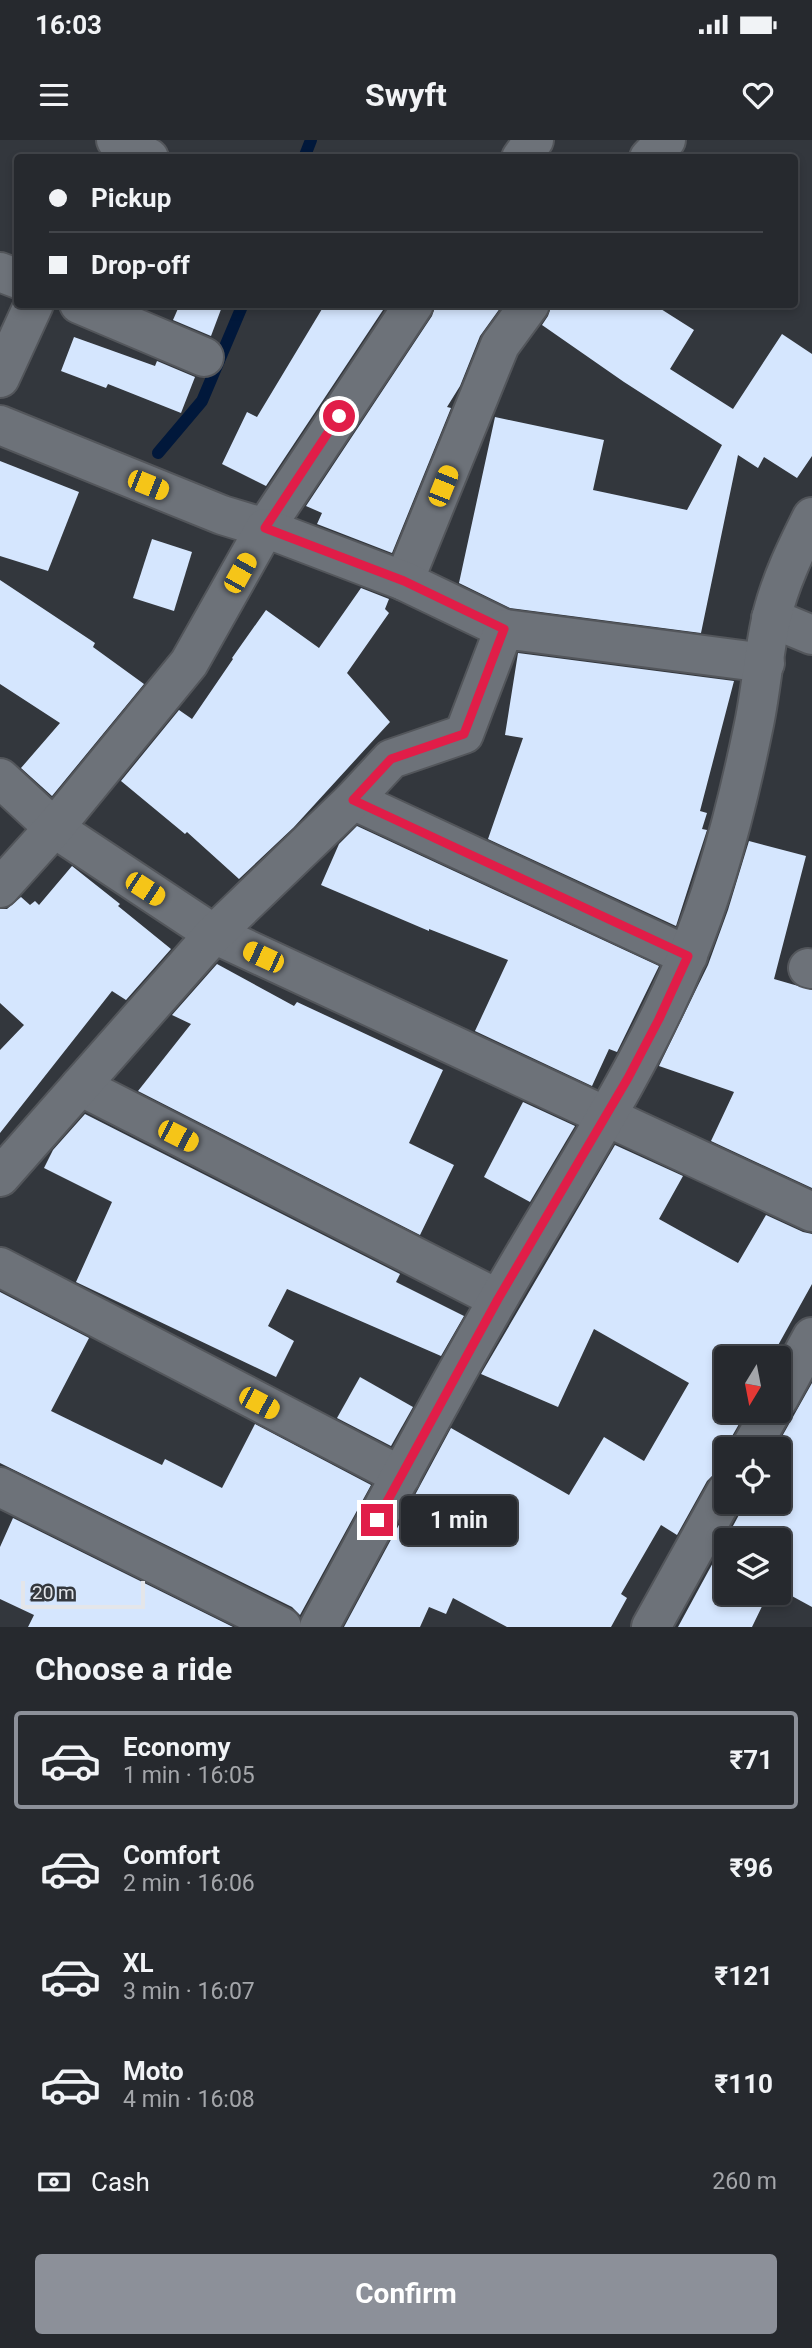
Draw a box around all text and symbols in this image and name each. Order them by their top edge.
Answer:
text: 16:03 [35,10,102,40]
icon: menu [35,76,73,114]
text: Swyft [365,76,447,114]
icon: heart [739,76,777,114]
text: Pickup [91,183,171,213]
text: Drop-off [91,250,190,280]
route start [323,400,355,432]
car [426,463,461,509]
car [125,467,172,503]
car [221,550,260,596]
car [122,869,169,909]
car [240,939,287,975]
car [155,1117,202,1155]
north arrow [714,1346,791,1423]
map controls [714,1346,791,1605]
car [236,1384,283,1422]
button: locate [714,1437,791,1514]
callout: 1 min [402,1496,517,1544]
route end [361,1504,393,1536]
text: 1 min [430,1507,488,1534]
button: layers [714,1528,791,1605]
scale bar [21,1578,145,1610]
text: 20 m [32,1581,75,1604]
text: Choose a ride [35,1650,232,1688]
icon: car [39,1729,102,1792]
text: Economy [123,1732,230,1762]
text: ₹71 [729,1745,773,1775]
text: 1 min · 16:05 [123,1762,255,1789]
icon: car [39,1837,102,1900]
text: Comfort [123,1840,220,1870]
text: ₹96 [729,1853,773,1883]
text: 2 min · 16:06 [123,1870,255,1897]
icon: car [39,1945,102,2008]
text: XL [123,1948,154,1978]
text: ₹121 [715,1961,773,1991]
text: 3 min · 16:07 [123,1978,255,2005]
icon: car [39,2053,102,2116]
text: Moto [123,2056,184,2086]
text: ₹110 [715,2069,773,2099]
text: 4 min · 16:08 [123,2086,255,2113]
icon: cash [35,2163,73,2201]
text: Cash [91,2167,150,2197]
text: 260 m [712,2168,777,2195]
button: Confirm [35,2254,777,2334]

